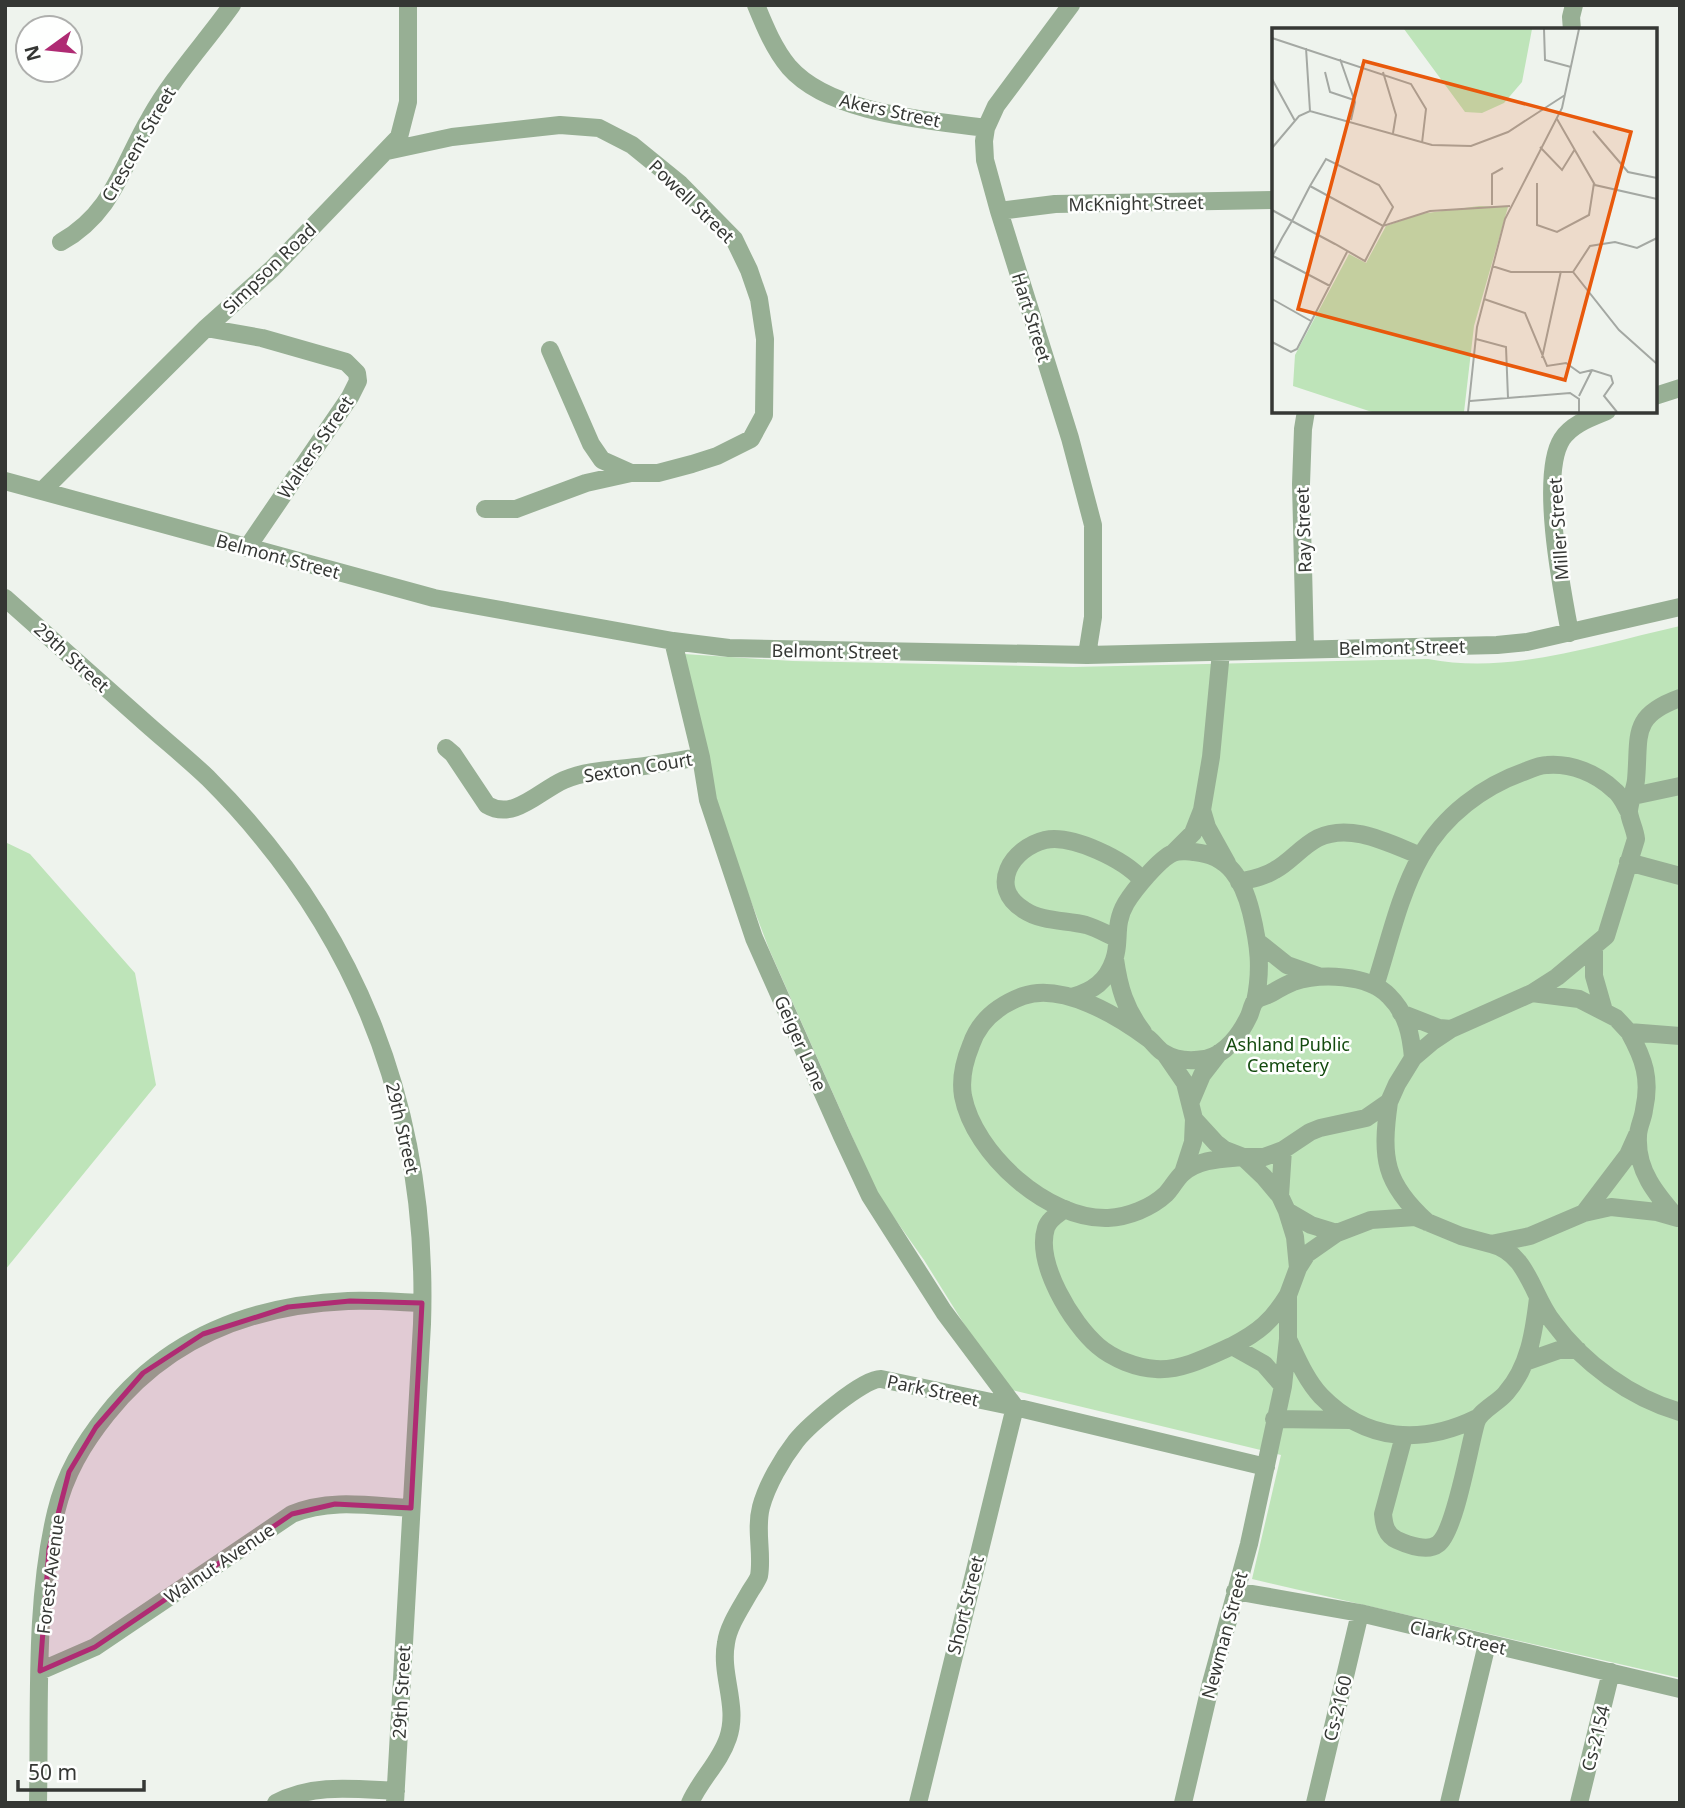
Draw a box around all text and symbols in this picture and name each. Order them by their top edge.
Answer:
north arrow [14,14,84,84]
inset map [1272,28,1657,413]
text: N [18,43,47,64]
street label: Crescent Street [95,82,181,206]
street label: Akers Street [837,88,943,132]
street label: Powell Street [644,154,740,248]
street label: McKnight Street [1068,190,1204,216]
street label: Simpson Road [217,217,321,319]
street label: Hart Street [1007,269,1057,365]
street label: Walters Street [272,391,358,503]
street label: Miller Street [1542,476,1574,581]
street label: Ray Street [1289,486,1316,573]
street label: Belmont Street [214,528,343,584]
street label: 29th Street [29,617,115,697]
street label: Belmont Street [1338,634,1466,660]
street label: Belmont Street [771,638,899,664]
street label: Sexton Court [582,746,695,787]
street label: Geiger Lane [769,992,833,1094]
park label: Ashland Public Cemetery [1226,1032,1350,1077]
street label: 29th Street [381,1080,425,1177]
street label: Park Street [885,1369,981,1412]
street label: Forest Avenue [31,1513,69,1635]
street label: Walnut Avenue [159,1517,279,1609]
street label: Short Street [941,1553,989,1657]
street label: Newman Street [1196,1568,1253,1701]
street label: Clark Street [1408,1614,1509,1660]
street label: 29th Street [387,1644,415,1739]
street label: Cs-2160 [1317,1673,1357,1743]
street label: Cs-2154 [1575,1703,1615,1773]
scale bar [18,1748,144,1792]
text: 50 m [28,1758,77,1786]

